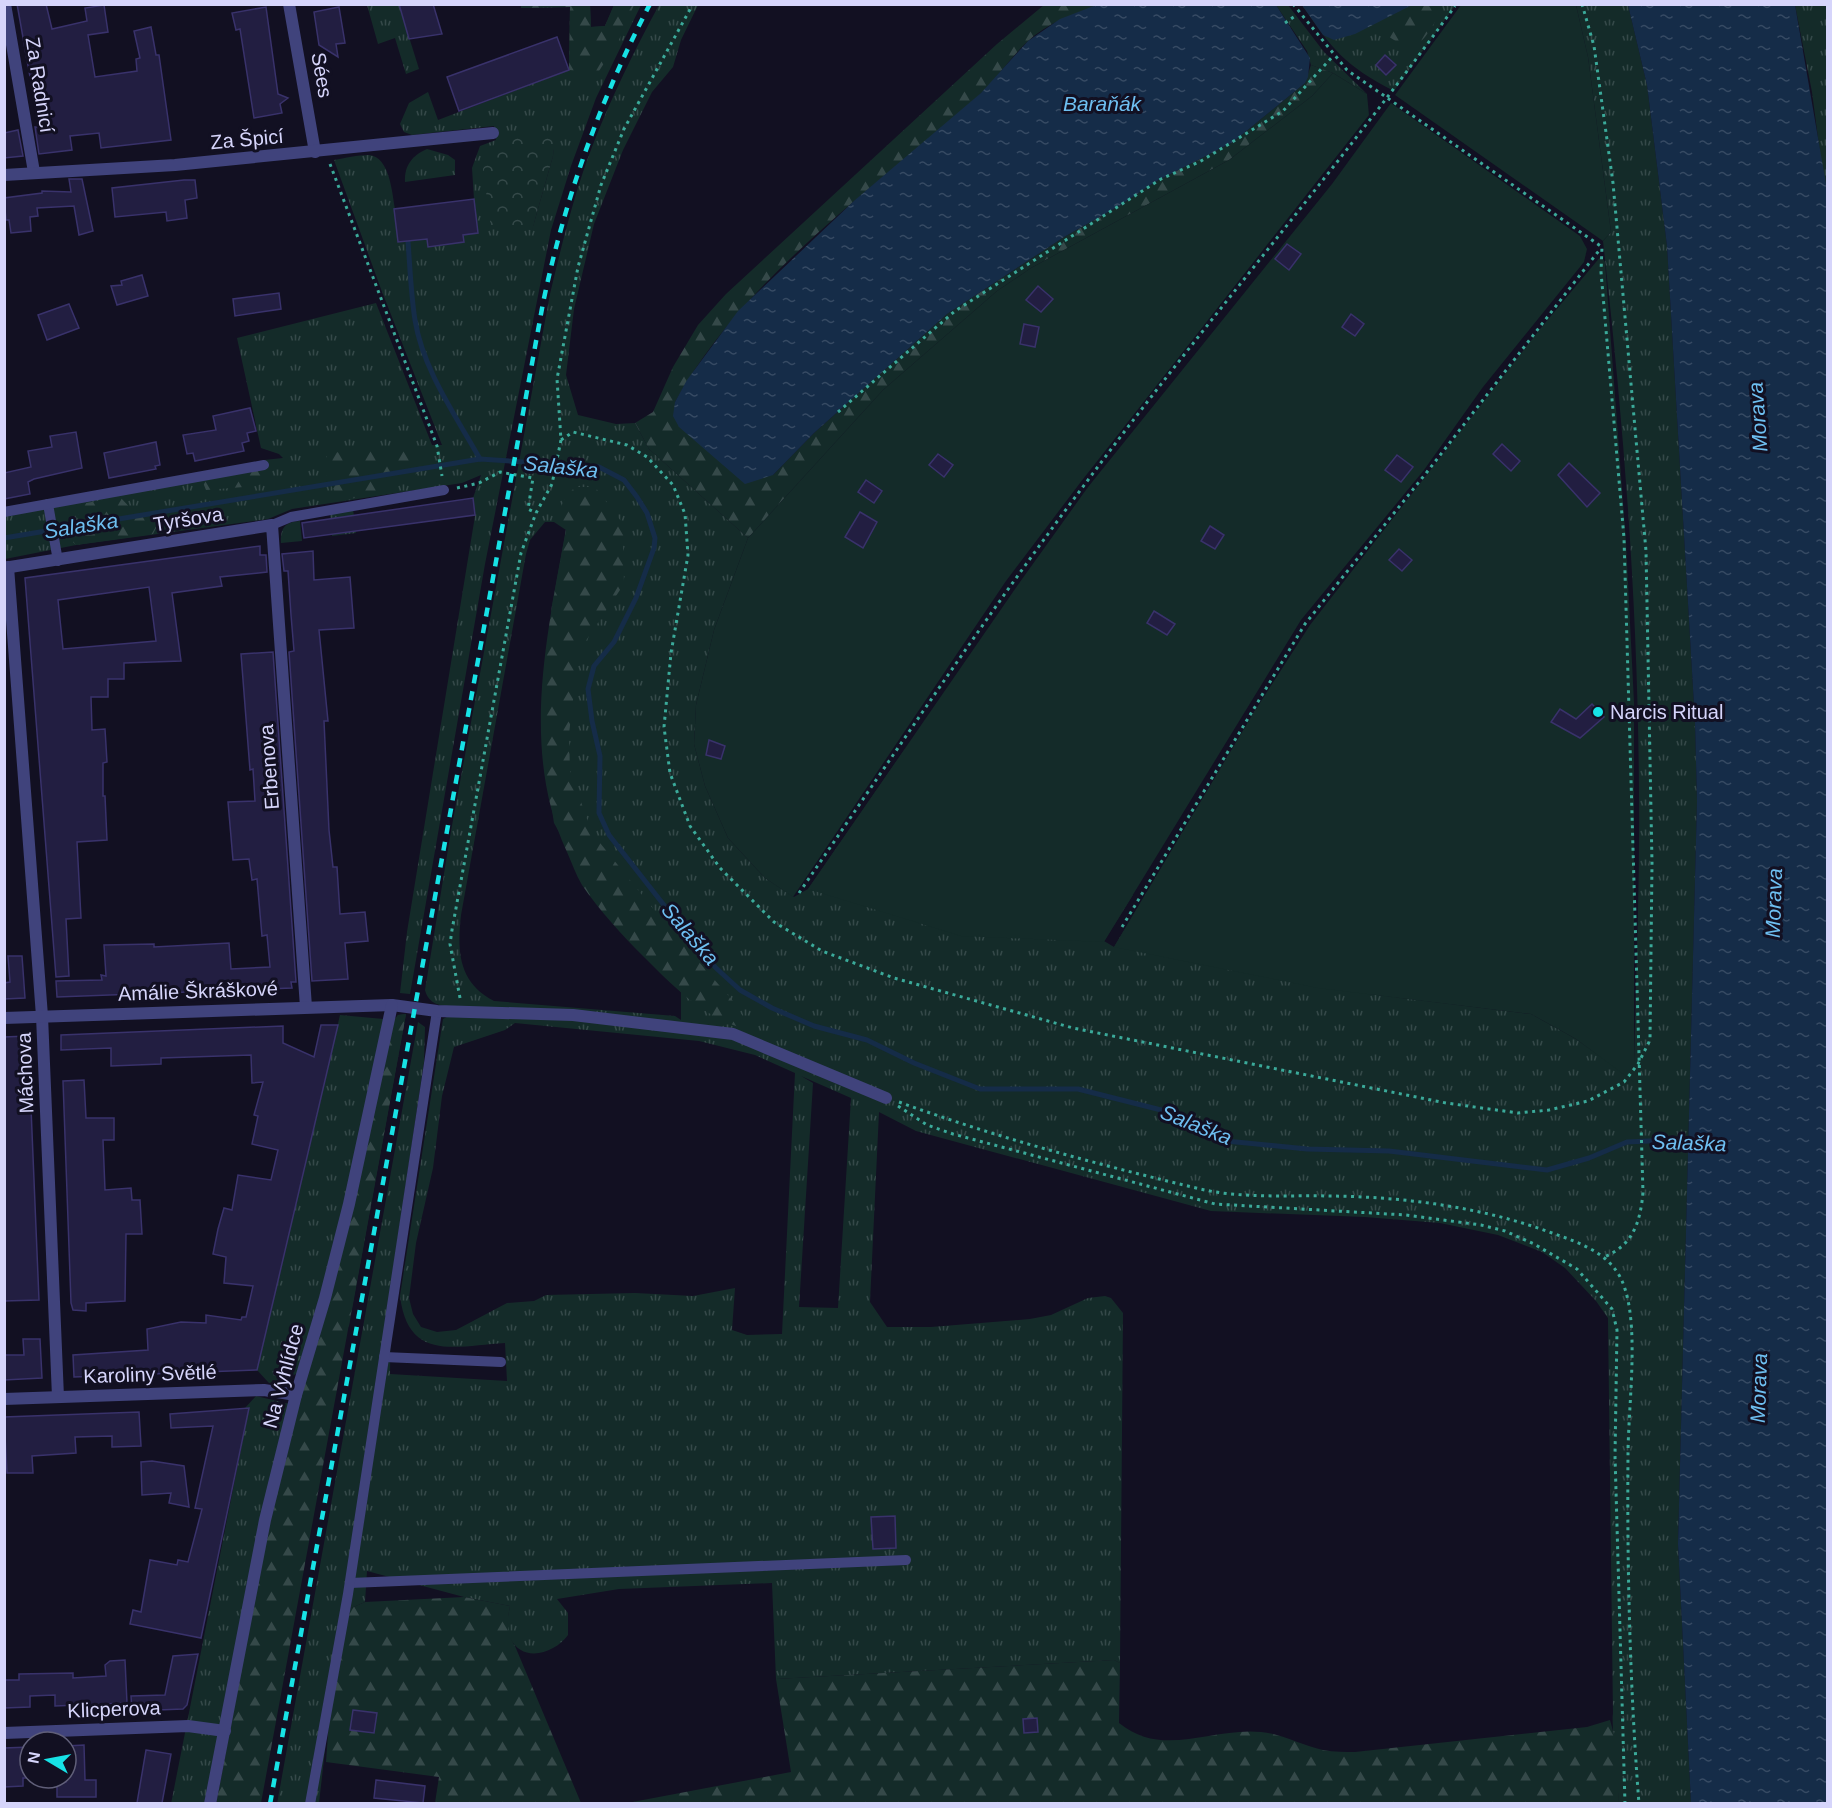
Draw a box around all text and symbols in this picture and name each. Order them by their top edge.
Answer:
street label: Za Radnicí [22,36,58,135]
street label: Sées [307,51,337,99]
water label: Baraňák [1063,92,1143,115]
street label: Za Špicí [210,125,285,153]
water label: Morava [1744,381,1771,453]
water label: Salaška [523,451,599,482]
street label: Tyršova [152,503,225,535]
water label: Salaška [42,508,120,543]
place label: Narcis Ritual [1610,701,1723,723]
marker: Narcis Ritual [1591,705,1605,719]
street label: Erbenova [255,723,283,810]
water label: Morava [1761,868,1786,938]
water label: Salaška [657,898,724,969]
street label: Amálie Škráškové [118,977,278,1005]
street label: Máchova [13,1031,37,1114]
water label: Salaška [1157,1100,1235,1149]
water label: Salaška [1651,1130,1727,1155]
street label: Na Vyhlídce [259,1321,307,1431]
water label: Morava [1746,1353,1771,1423]
street label: Karoliny Světlé [83,1361,217,1387]
street label: Klicperova [67,1696,162,1722]
north arrow [18,1730,78,1790]
text: N [24,1750,43,1765]

